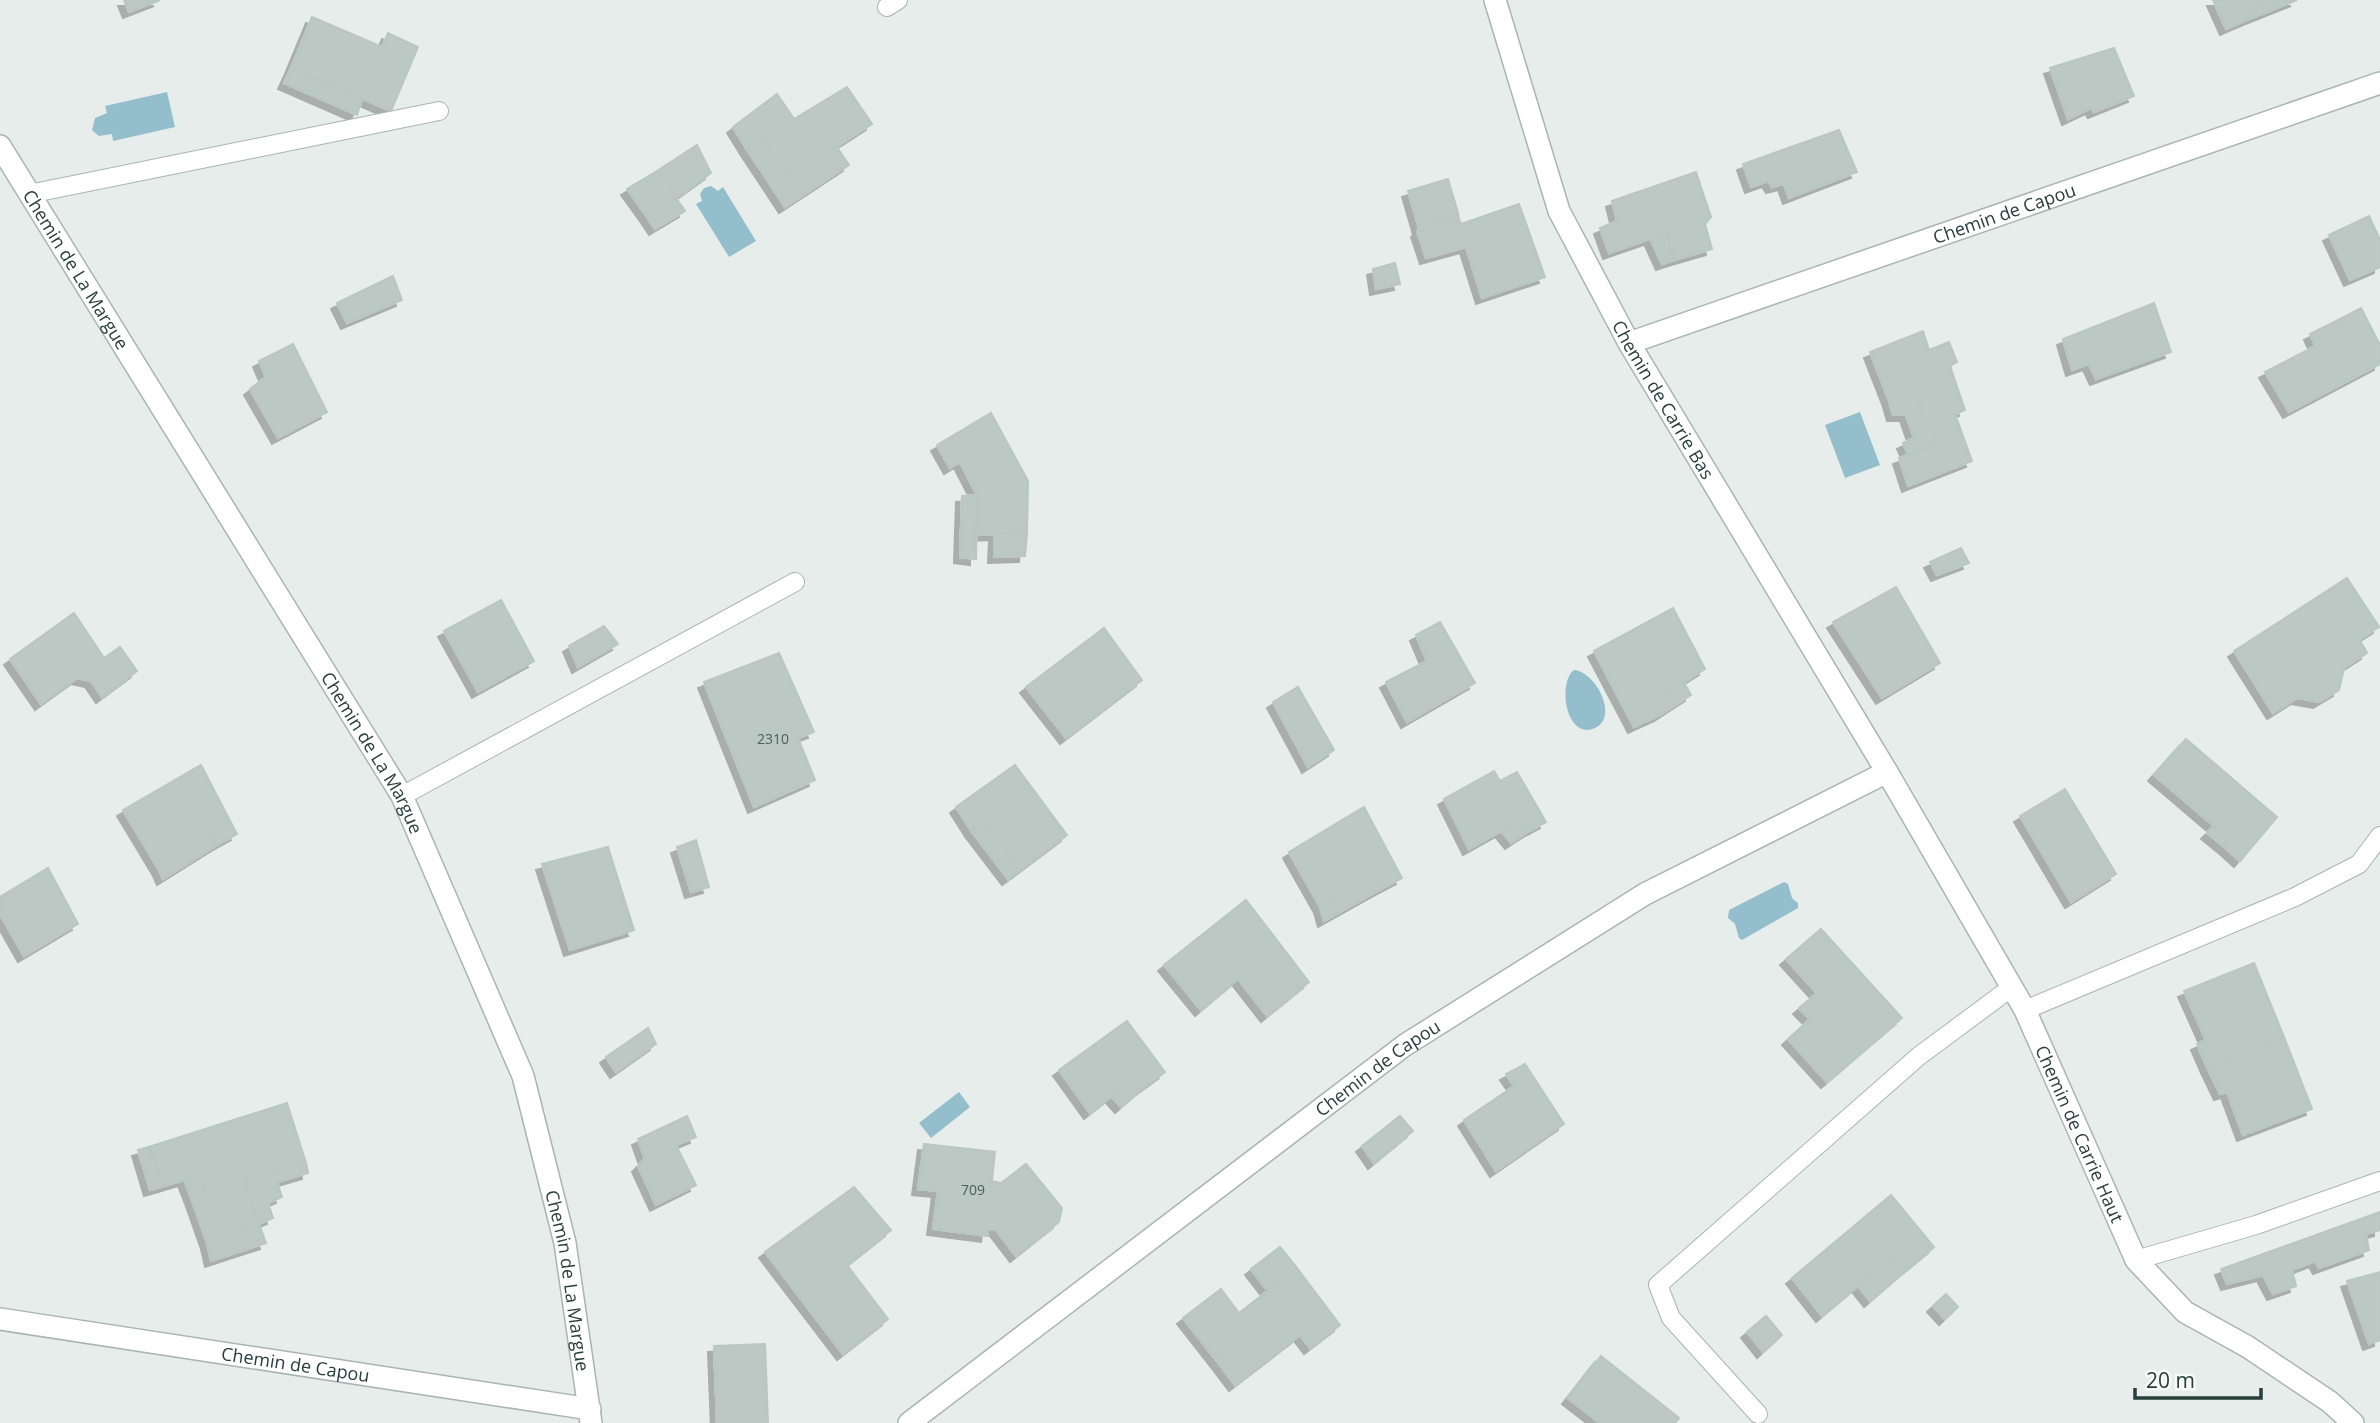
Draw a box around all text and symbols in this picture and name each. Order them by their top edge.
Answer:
street label: Chemin de Capou [1930,177,2079,249]
street label: Chemin de La Margue [18,185,135,354]
street label: Chemin de Carrie Bas [1607,316,1720,483]
street label: Chemin de La Margue [316,667,429,837]
house number: 2310 [757,729,789,748]
street label: Chemin de Capou [1310,1014,1445,1121]
street label: Chemin de Carrie Haut [2030,1041,2130,1226]
house number: 709 [961,1180,985,1199]
street label: Chemin de La Margue [540,1187,595,1373]
street label: Chemin de Capou [220,1341,371,1387]
scale bar [2135,1356,2261,1400]
text: 20 m [2146,1366,2195,1394]

